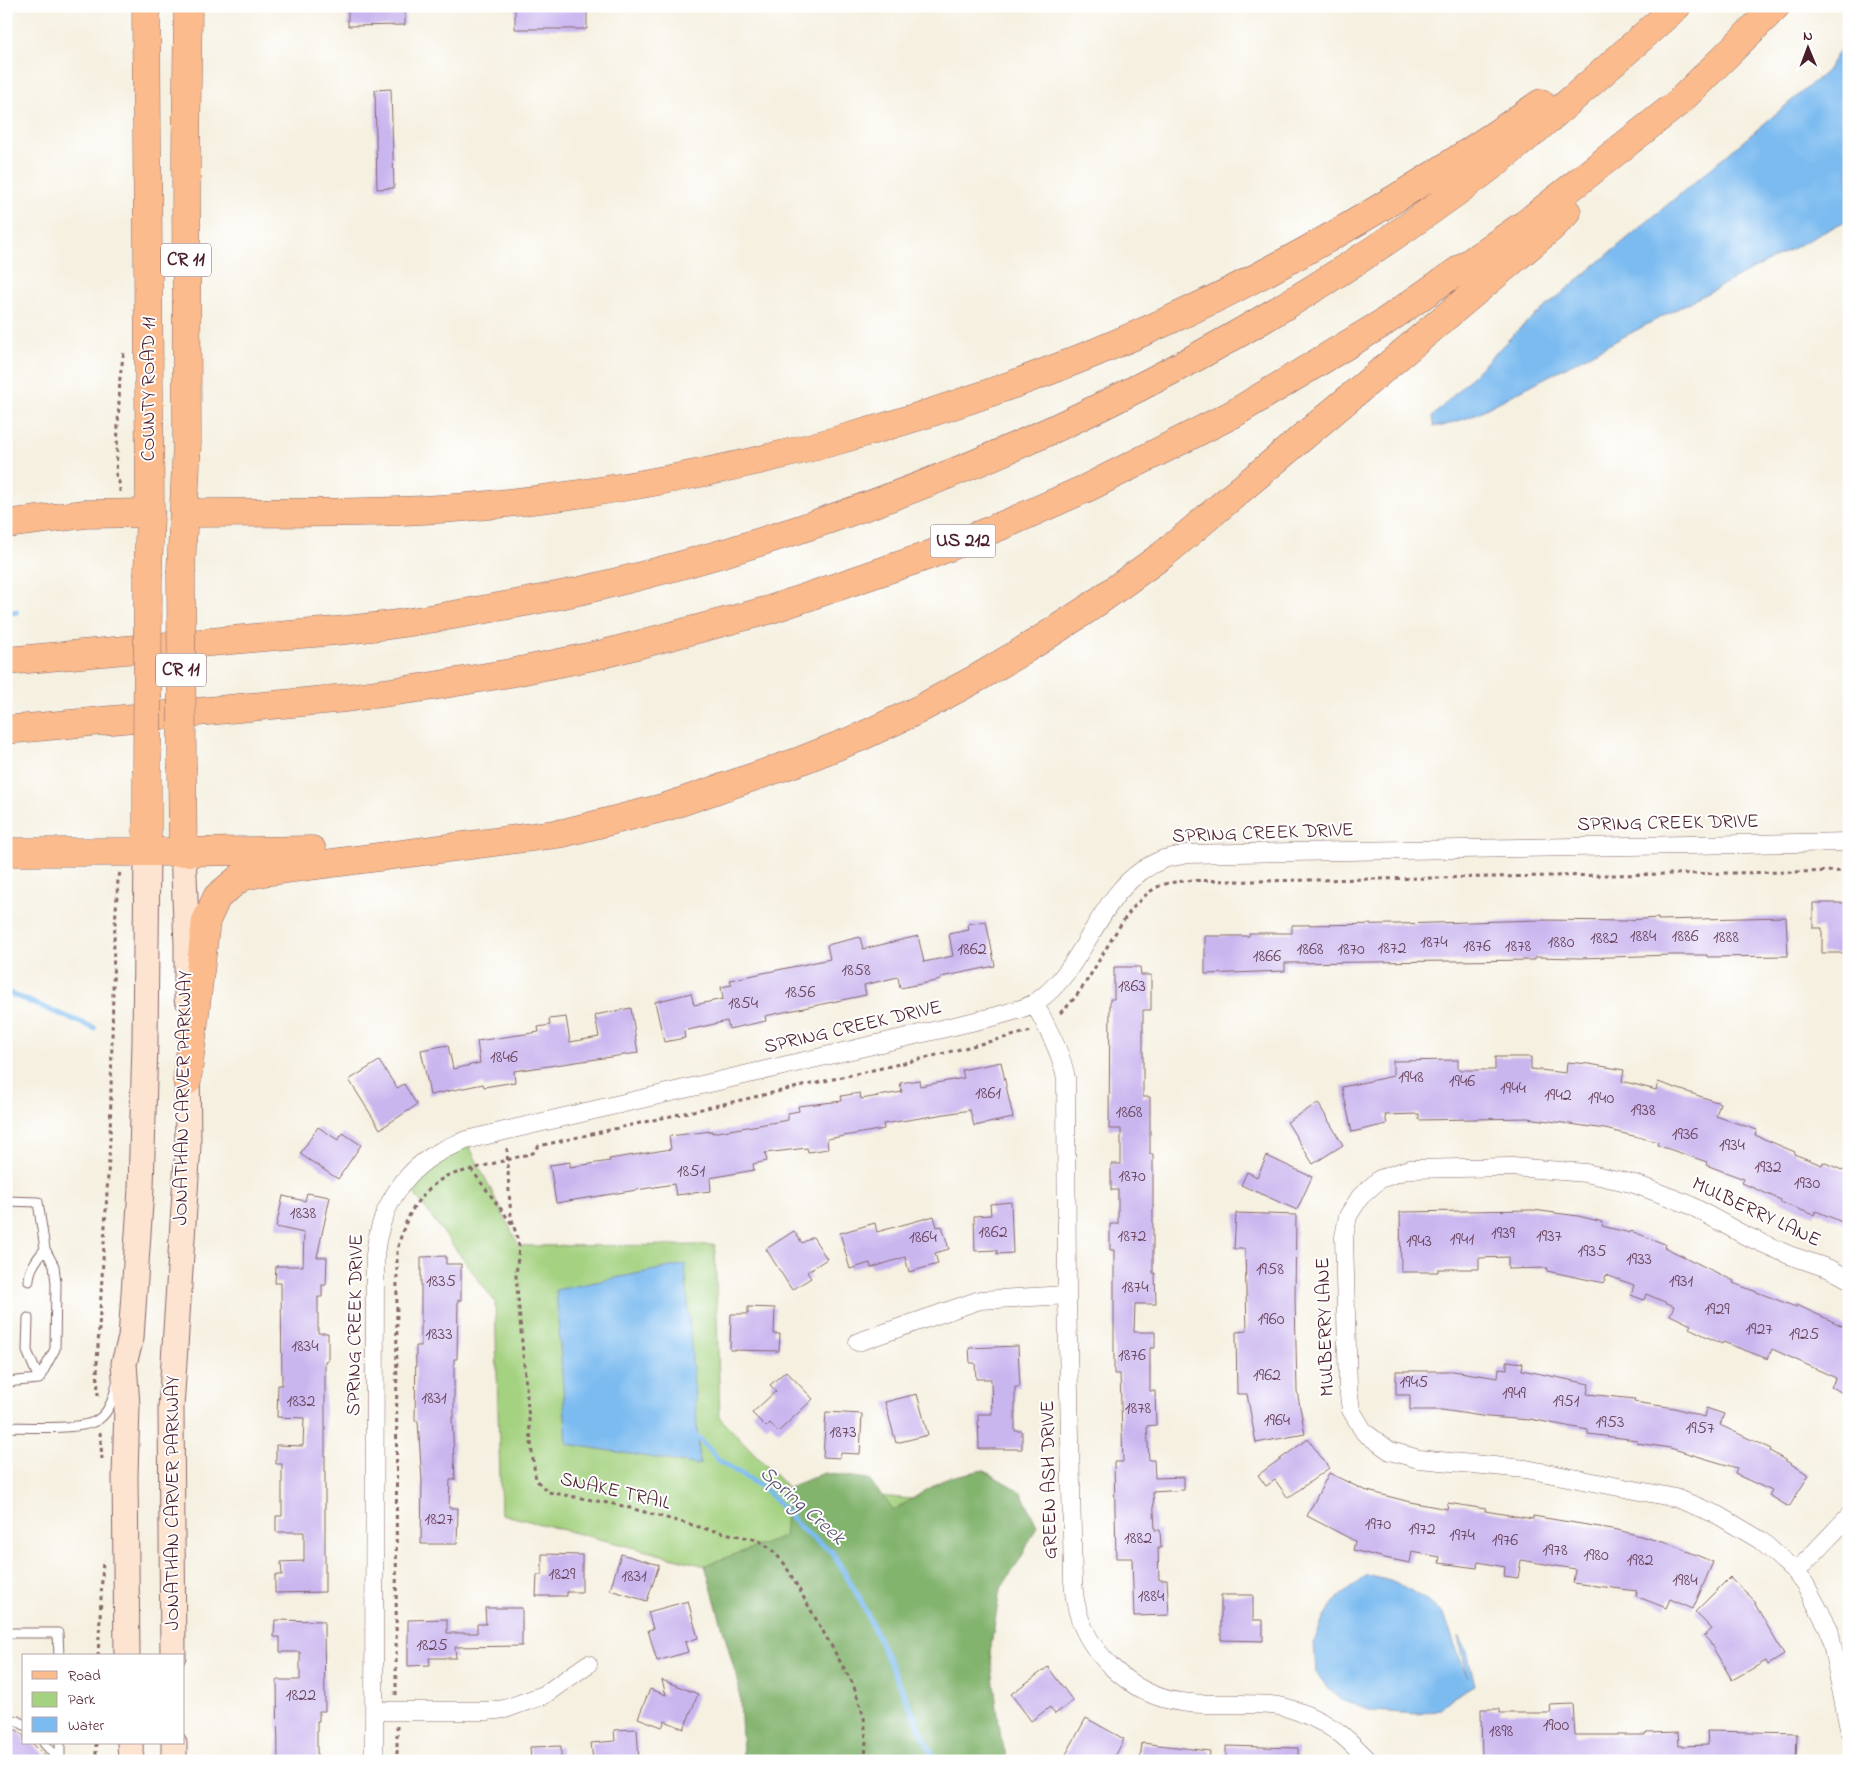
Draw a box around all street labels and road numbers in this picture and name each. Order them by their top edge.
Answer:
road number: CR 11 [161,244,211,276]
street label: COUNTY ROAD 11 [135,317,164,461]
road number: US 212 [930,524,996,558]
road number: CR 11 [156,654,206,686]
street label: SPRING CREEK DRIVE [1577,808,1759,840]
street label: SPRING CREEK DRIVE [1172,816,1354,852]
street label: JONATHAN CARVER PARKWAY [167,970,201,1226]
street label: SPRING CREEK DRIVE [761,993,945,1063]
street label: MULBERRY LANE [1687,1170,1825,1256]
street label: SPRING CREEK DRIVE [340,1234,372,1416]
street label: MULBERRY LANE [1309,1257,1343,1397]
street label: JONATHAN CARVER PARKWAY [159,1375,188,1631]
street label: GREEN ASH DRIVE [1034,1400,1066,1560]
street label: SNAKE TRAIL [557,1465,674,1519]

